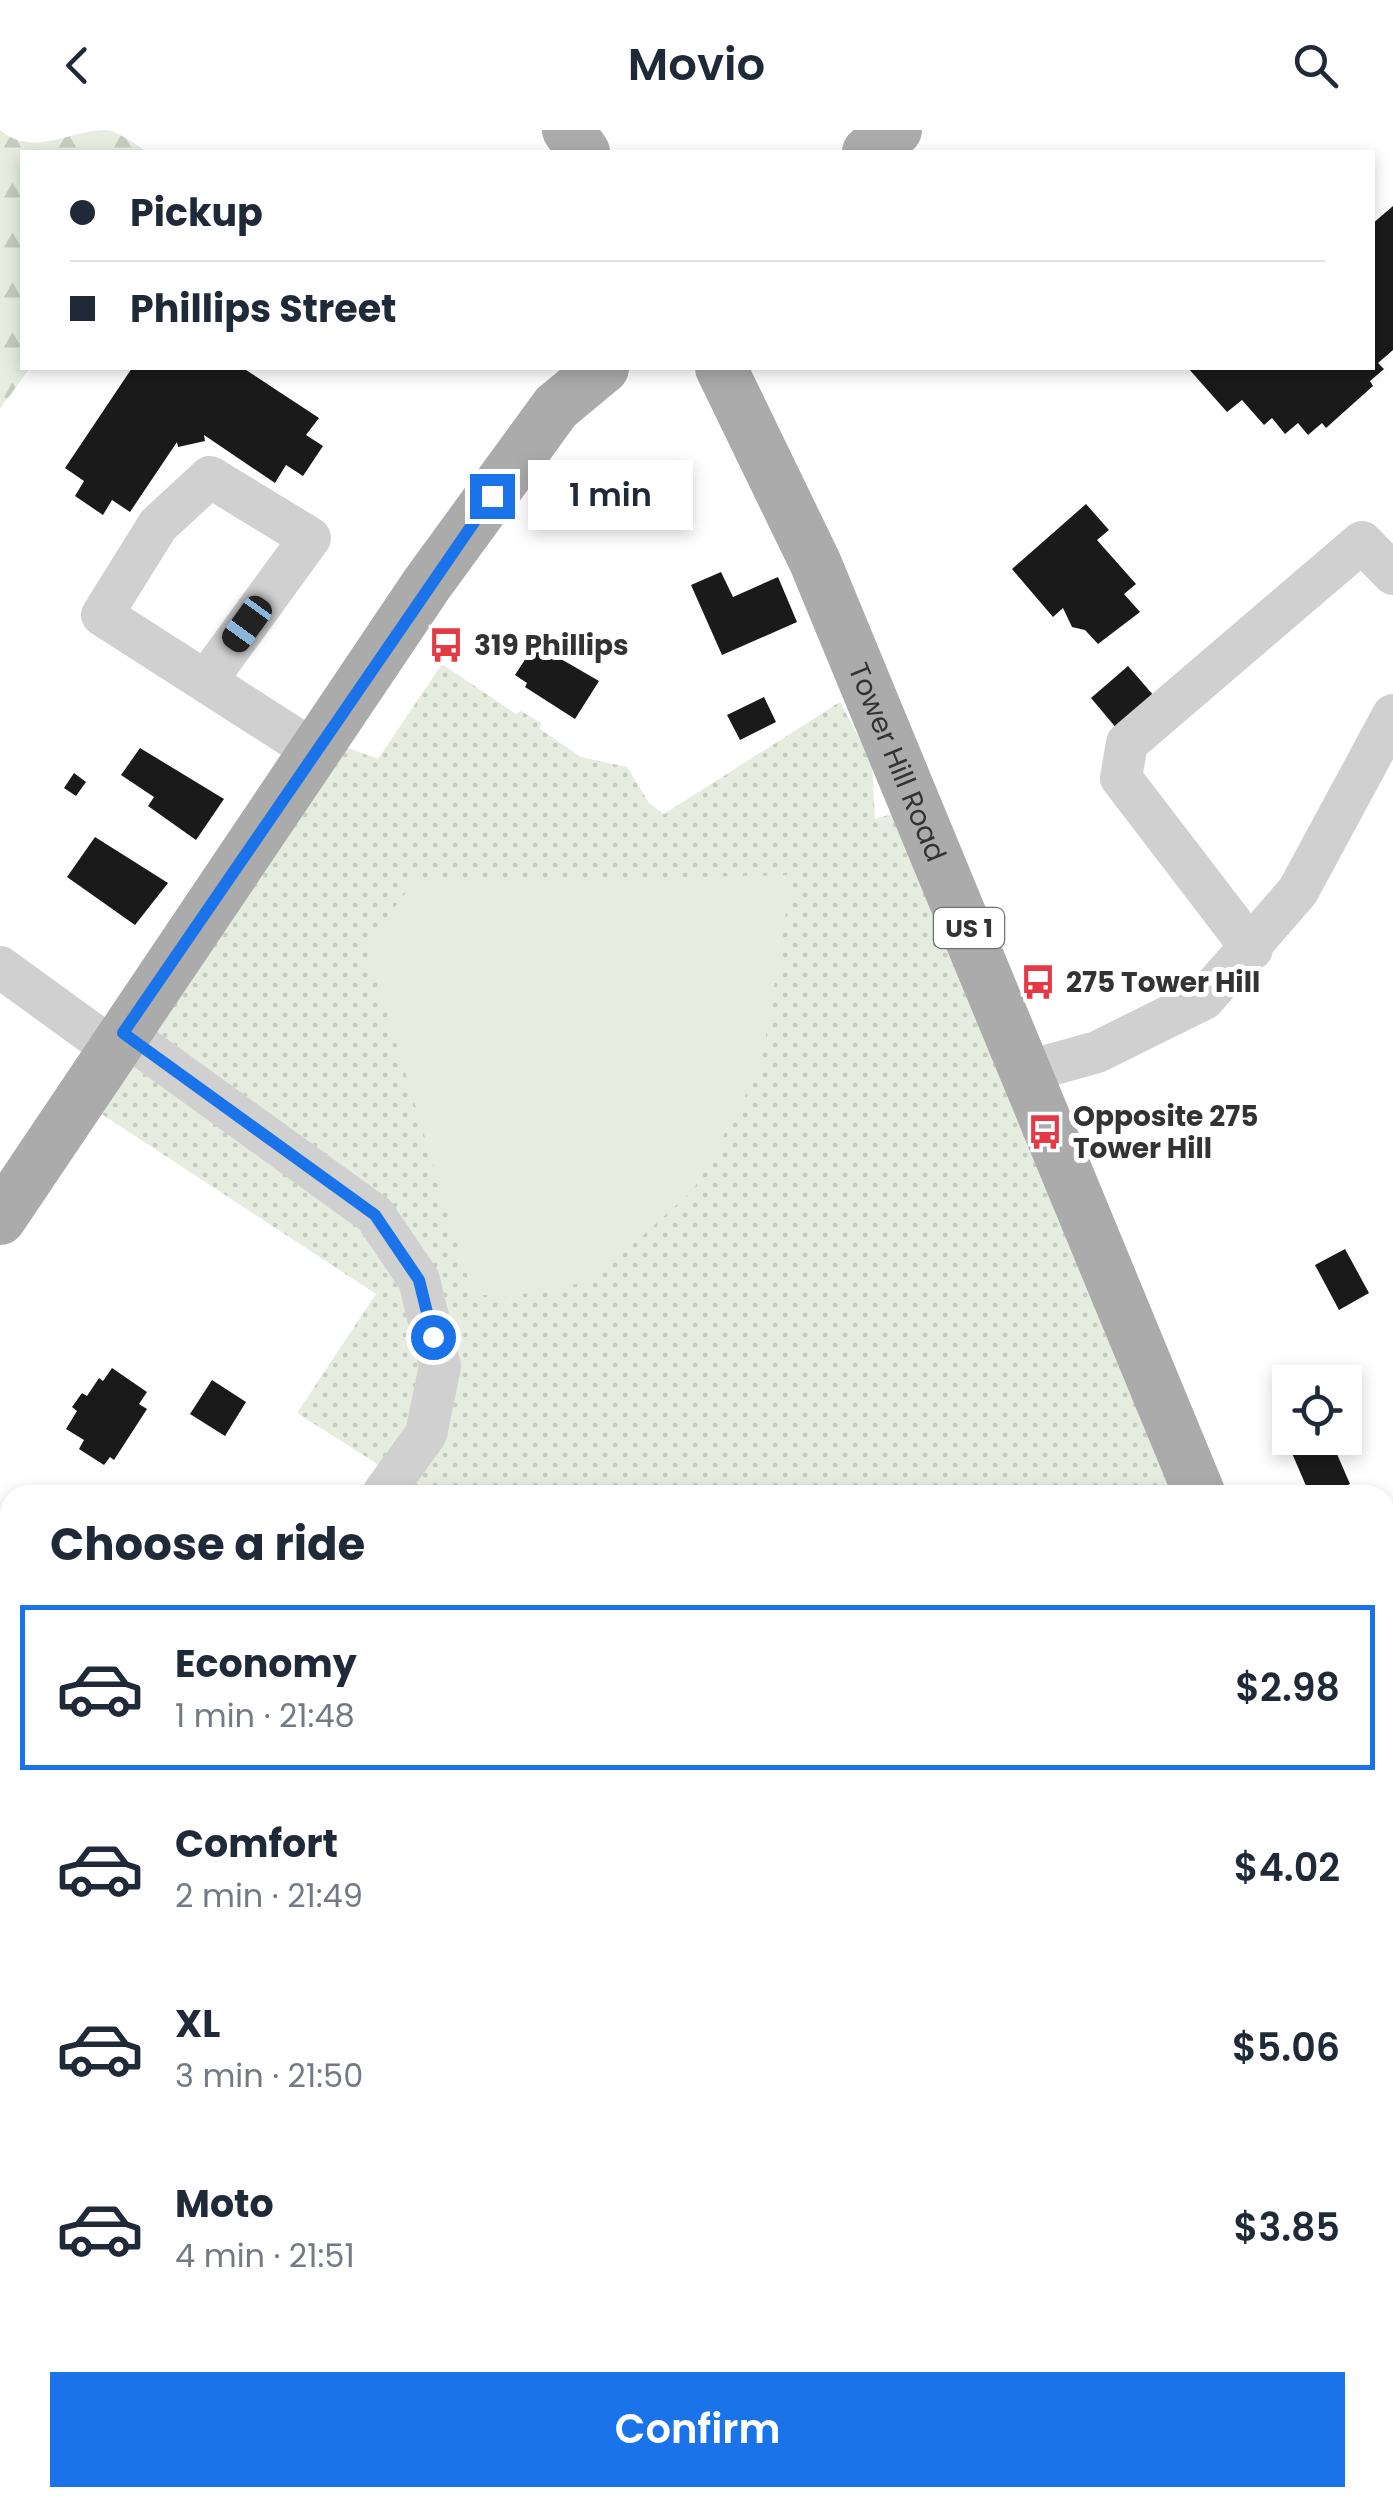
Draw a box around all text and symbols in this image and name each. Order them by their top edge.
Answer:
text: Movio [628,33,765,96]
icon: back [50,38,105,93]
icon: search [1288,38,1343,93]
text: Pickup [130,186,263,239]
text: Phillips Street [130,282,397,335]
callout: 1 min [527,461,692,531]
text: 1 min [569,472,652,517]
route end [470,474,515,519]
car [217,591,277,657]
bus stop icon: 319 Phillips [427,626,465,664]
place label: 319 Phillips [474,626,629,665]
street label: Tower Hill Road [839,657,956,867]
road number: US 1 [934,908,1004,948]
bus stop icon: 275 Tower Hill [1019,963,1057,1001]
place label: 275 Tower Hill [1066,963,1260,1002]
place label: Opposite 275 Tower Hill [1073,1097,1258,1168]
bus stop icon: Opposite 275 Tower Hill [1026,1113,1064,1151]
route start [411,1315,456,1360]
map controls [1272,1365,1362,1455]
button: locate [1272,1365,1362,1455]
text: Choose a ride [50,1513,365,1576]
text: Economy [175,1637,357,1690]
icon: car [55,1643,145,1733]
text: $2.98 [1235,1661,1340,1714]
text: 1 min · 21:48 [175,1693,355,1738]
text: Comfort [175,1817,338,1870]
icon: car [55,1823,145,1913]
text: $4.02 [1234,1841,1340,1894]
text: 2 min · 21:49 [175,1873,363,1918]
text: XL [175,1997,220,2050]
icon: car [55,2003,145,2093]
text: $5.06 [1232,2021,1340,2074]
text: 3 min · 21:50 [175,2053,363,2098]
text: Moto [175,2177,274,2230]
icon: car [55,2183,145,2273]
text: $3.85 [1234,2201,1340,2254]
text: 4 min · 21:51 [175,2233,355,2278]
button: Confirm [50,2372,1345,2487]

